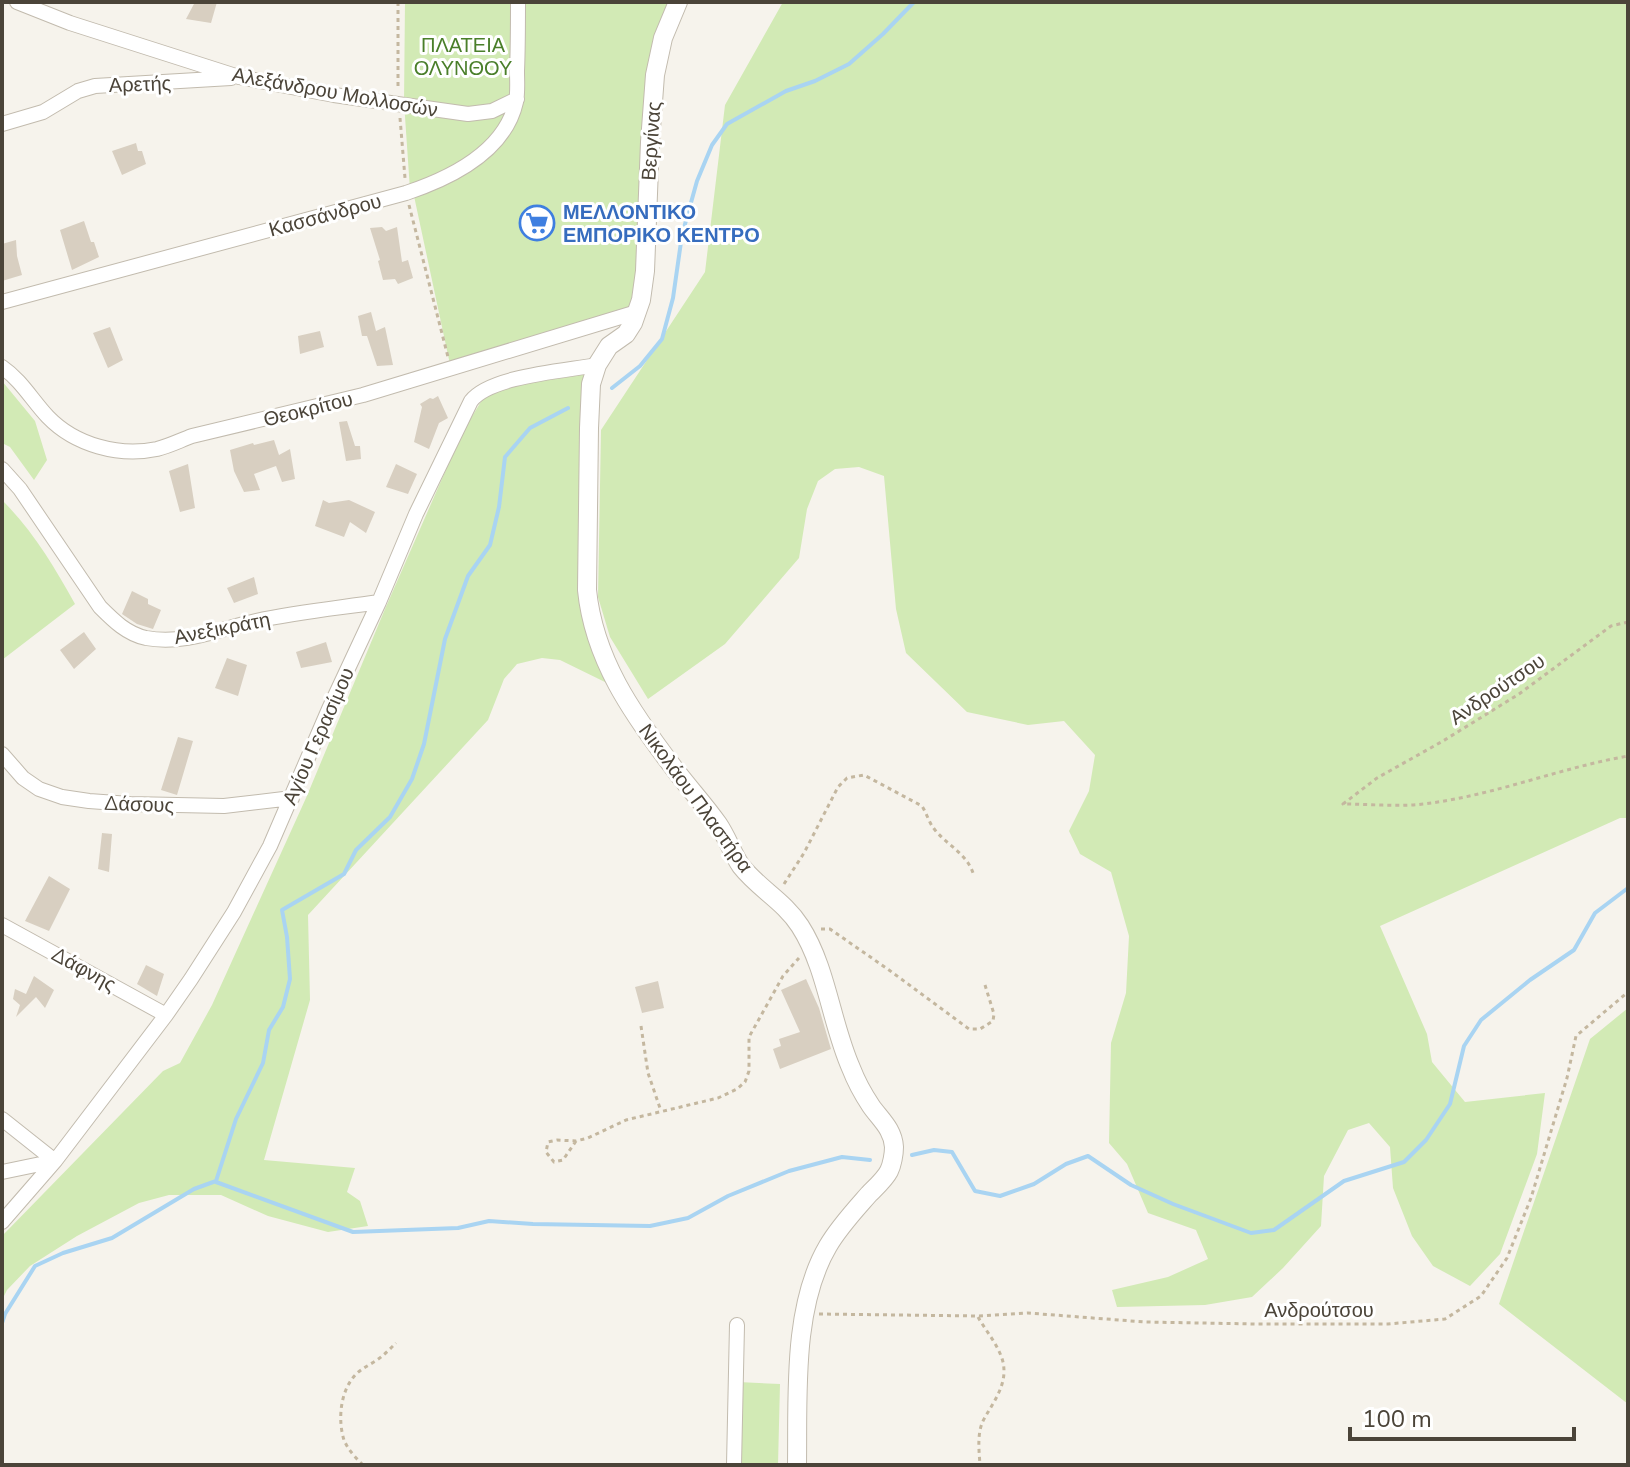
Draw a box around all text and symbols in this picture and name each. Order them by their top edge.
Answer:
park label: ΠΛΑΤΕΙΑ ΟΛΥΝΘΟΥ [414,32,512,82]
street label: Αλεξάνδρου Μολλοσών [230,61,440,124]
street label: Αρετής [108,70,172,99]
street label: Βεργίνας [635,100,668,182]
street label: Κασσάνδρου [266,187,384,243]
place label: ΜΕΛΛΟΝΤΙΚΟ ΕΜΠΟΡΙΚΟ ΚΕΝΤΡΟ [563,199,760,249]
supermarket icon: ΜΕΛΛΟΝΤΙΚΟ ΕΜΠΟΡΙΚΟ ΚΕΝΤΡΟ [518,204,556,242]
street label: Θεοκρίτου [261,385,356,434]
street label: Ανεξικράτη [172,606,272,651]
street label: Ανδρούτσου [1444,648,1550,731]
street label: Αγίου Γερασίμου [276,663,361,809]
street label: Νικολάου Πλαστήρα [632,718,759,878]
street label: Δάσους [103,790,175,819]
street label: Δάφνης [47,941,121,998]
street label: Ανδρούτσου [1264,1297,1374,1324]
scale bar [1350,1391,1574,1441]
text: 100 m [1362,1403,1432,1435]

